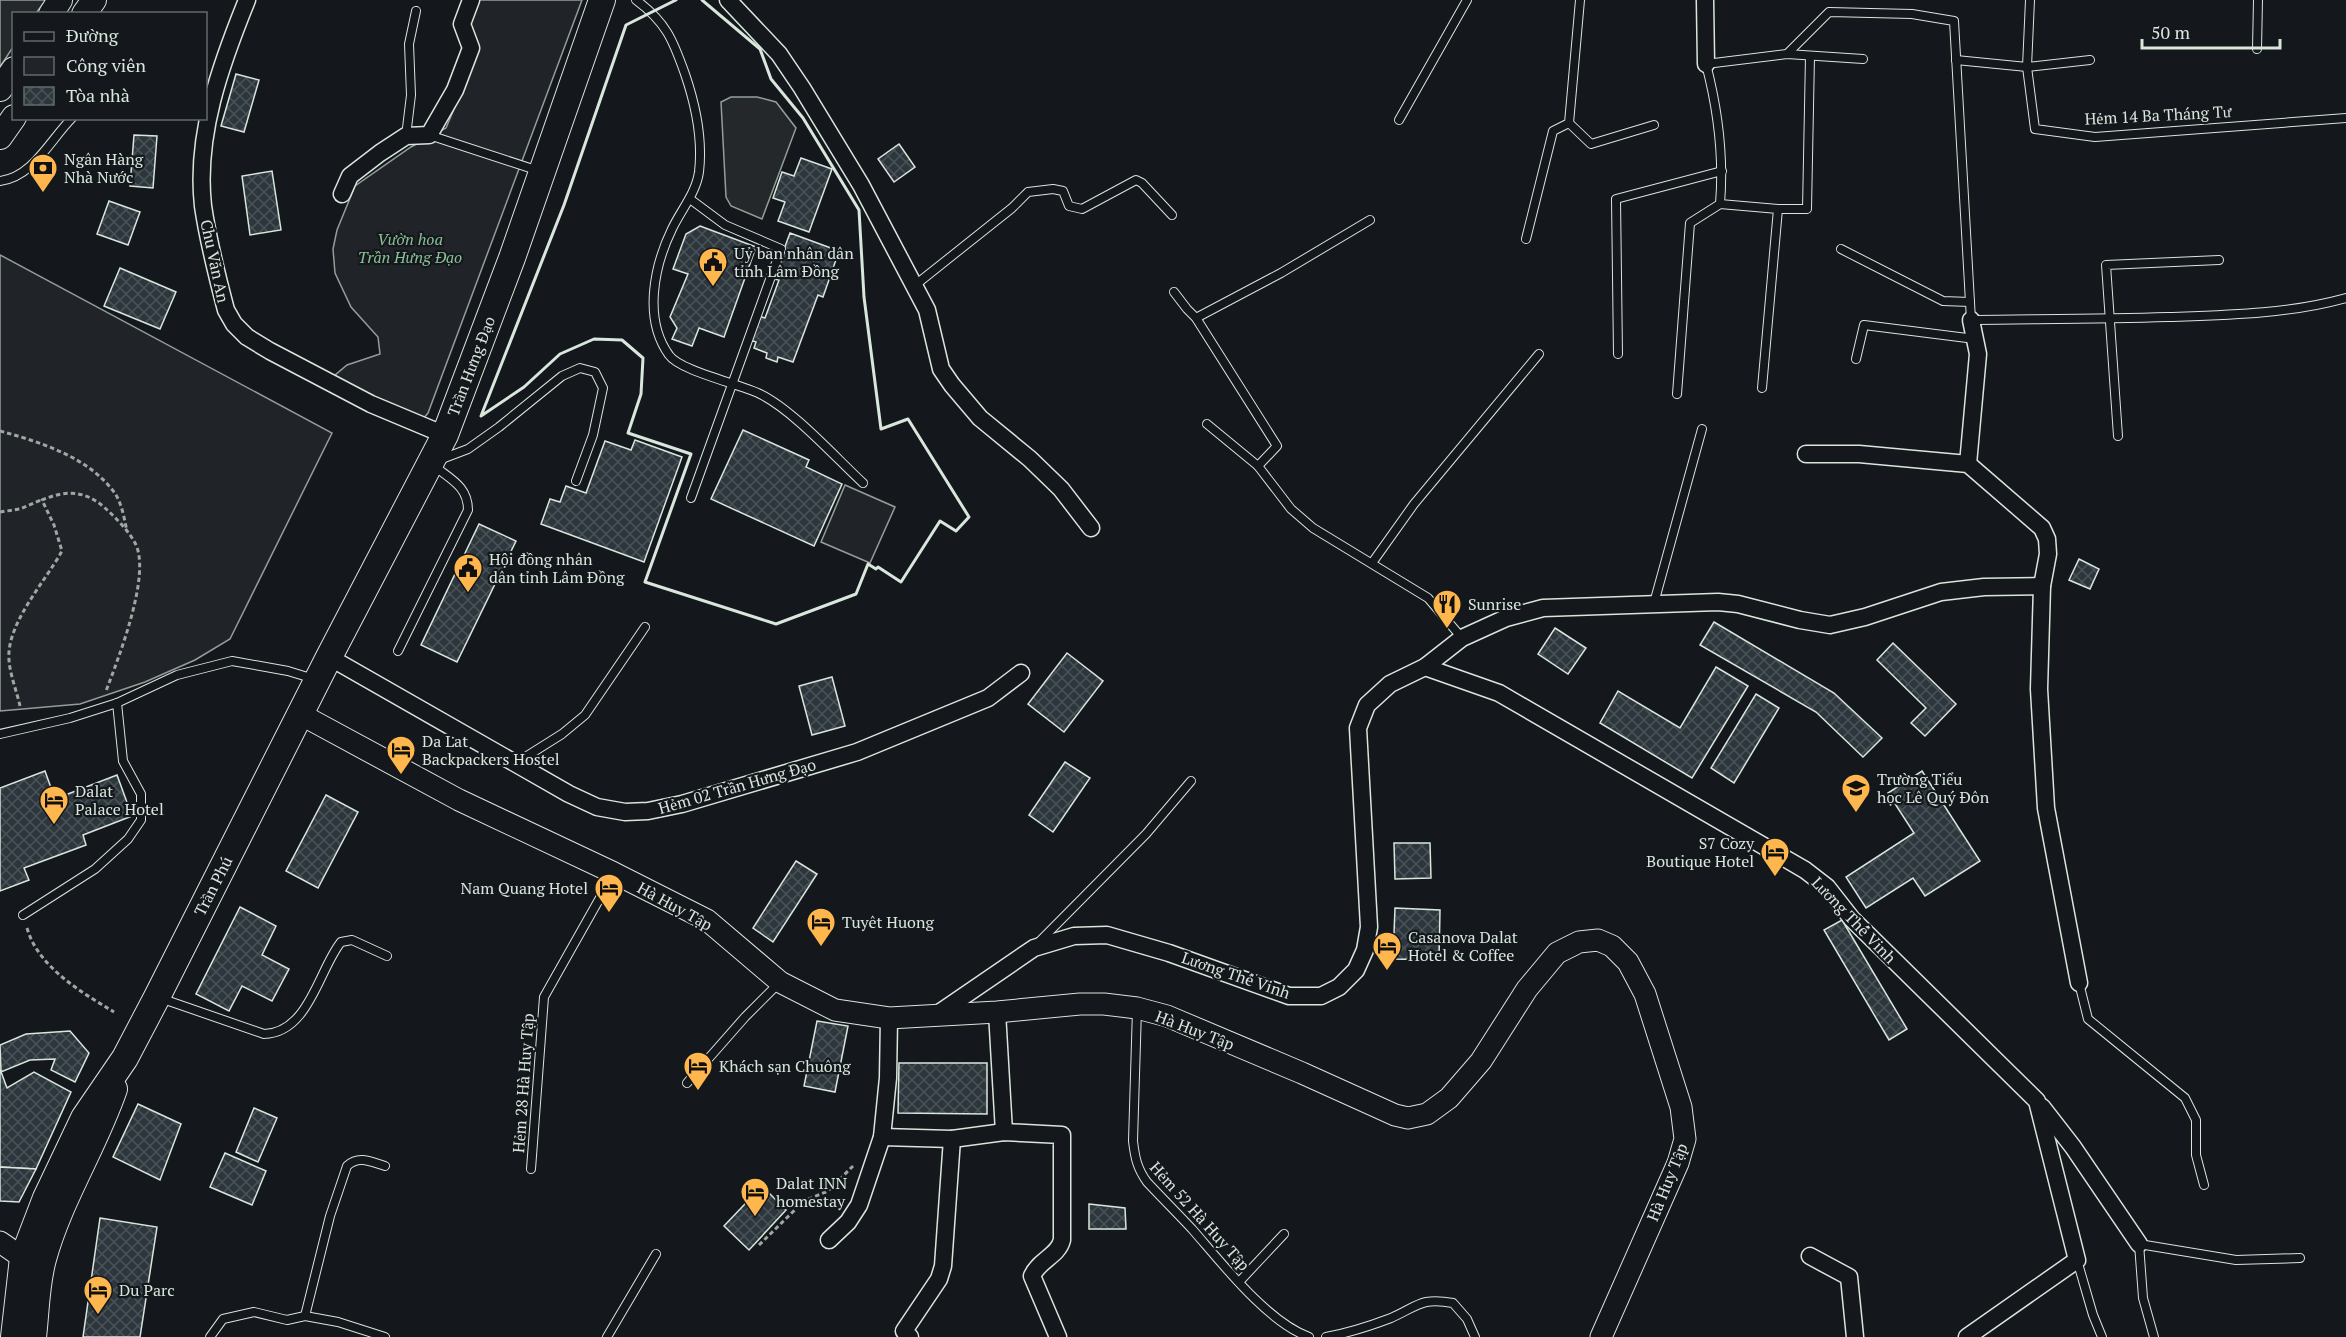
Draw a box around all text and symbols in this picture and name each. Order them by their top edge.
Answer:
legend [12,12,207,120]
scale bar [2142,12,2280,50]
text: 50 m [2151,20,2191,44]
text: Đường [66,23,119,47]
text: Công viên [66,53,146,77]
text: Tòa nhà [66,83,130,107]
street label: Hẻm 14 Ba Tháng Tư [2084,100,2233,130]
place label: Ngân Hàng Nhà Nước [64,148,144,188]
bank icon: Ngân Hàng Nhà Nước [27,152,59,194]
street label: Chu Văn An [195,218,235,305]
park label: Vườn hoa Trần Hưng Đạo [358,228,462,268]
place label: Uỷ ban nhân dân tỉnh Lâm Đồng [734,242,854,282]
public building icon: Uỷ ban nhân dân tỉnh Lâm Đồng [697,246,729,288]
street label: Trần Hưng Đạo [442,313,500,419]
place label: Hội đồng nhân dân tỉnh Lâm Đồng [489,548,625,588]
public building icon: Hội đồng nhân dân tỉnh Lâm Đồng [452,552,484,594]
restaurant icon: Sunrise [1431,588,1463,630]
place label: Sunrise [1468,593,1521,615]
place label: Da Lat Backpackers Hostel [422,730,560,770]
hotel icon: Da Lat Backpackers Hostel [385,734,417,776]
street label: Hẻm 02 Trần Hưng Đạo [656,753,818,819]
place label: Trường Tiểu học Lê Quý Đôn [1877,768,1990,808]
school or university icon: Trường Tiểu học Lê Quý Đôn [1840,772,1872,814]
place label: Dalat Palace Hotel [75,780,164,820]
hotel icon: Dalat Palace Hotel [38,784,70,826]
place label: S7 Cozy Boutique Hotel [1646,832,1755,872]
hotel icon: S7 Cozy Boutique Hotel [1759,836,1791,878]
street label: Trần Phú [189,852,237,920]
hotel icon: Nam Quang Hotel [593,872,625,914]
street label: Lương Thế Vinh [1807,872,1902,969]
street label: Hà Huy Tập [634,876,716,936]
place label: Nam Quang Hotel [460,877,588,899]
hotel icon: Tuyêt Huong [805,906,837,948]
place label: Tuyêt Huong [842,911,934,933]
place label: Casanova Dalat Hotel & Coffee [1408,926,1518,966]
hotel icon: Casanova Dalat Hotel & Coffee [1371,930,1403,972]
street label: Lương Thế Vinh [1179,946,1294,1004]
street label: Hà Huy Tập [1153,1005,1237,1055]
street label: Hẻm 28 Hà Huy Tập [507,1012,539,1154]
hotel icon: Khách sạn Chuông [682,1050,714,1092]
place label: Khách sạn Chuông [719,1055,851,1077]
street label: Hà Huy Tập [1641,1140,1693,1224]
street label: Hẻm 52 Hà Huy Tập [1145,1157,1255,1275]
place label: Dalat INN homestay [776,1172,847,1212]
hotel icon: Dalat INN homestay [739,1176,771,1218]
hotel icon: Du Parc [82,1274,114,1316]
place label: Du Parc [119,1279,175,1301]

